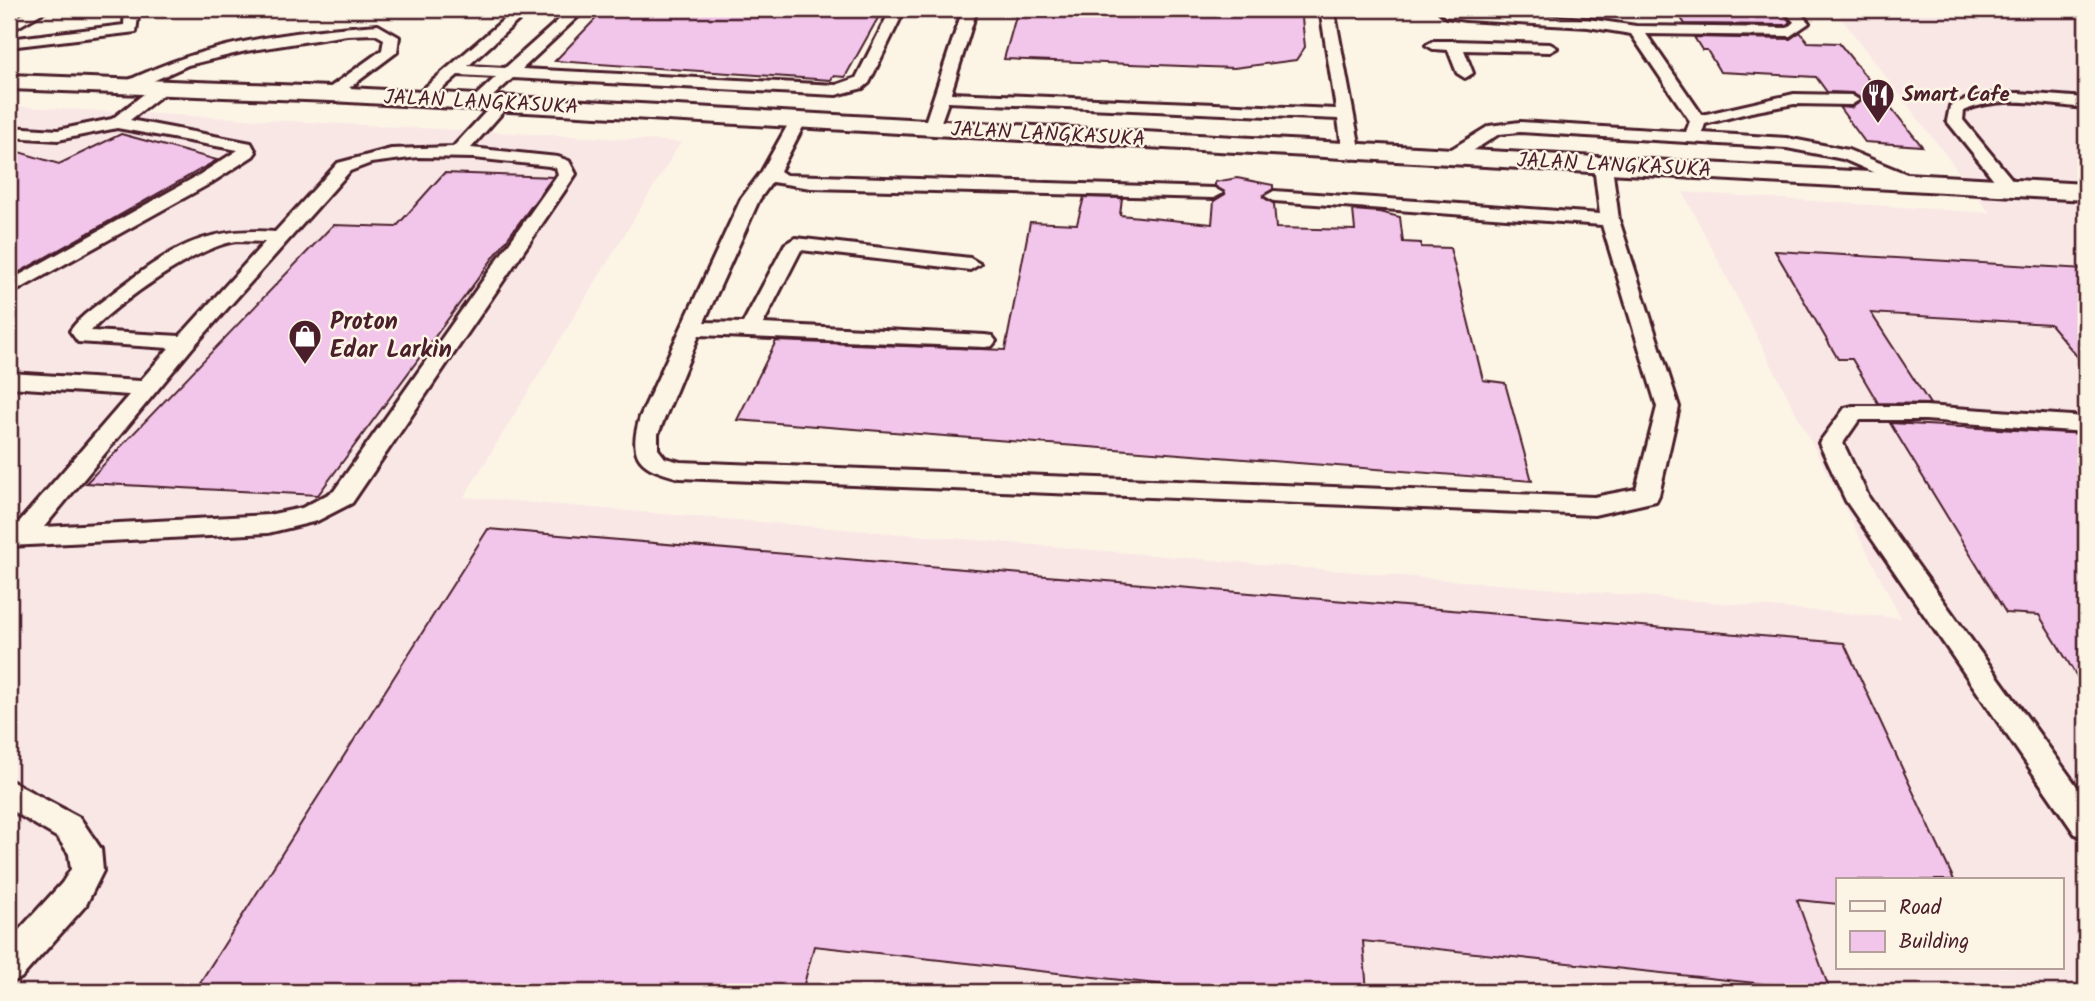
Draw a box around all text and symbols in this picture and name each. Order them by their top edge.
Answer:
restaurant icon: Smart Cafe [1859,76,1897,125]
place label: Smart Cafe [1902,79,2010,112]
street label: JALAN LANGKASUKA [383,81,579,125]
street label: JALAN LANGKASUKA [950,113,1146,157]
street label: JALAN LANGKASUKA [1516,144,1712,188]
place label: Proton Edar Larkin [330,303,452,370]
shop icon: Proton Edar Larkin [286,317,324,366]
legend [1836,878,2064,970]
text: Road [1899,892,1942,925]
text: Building [1899,926,1969,959]

